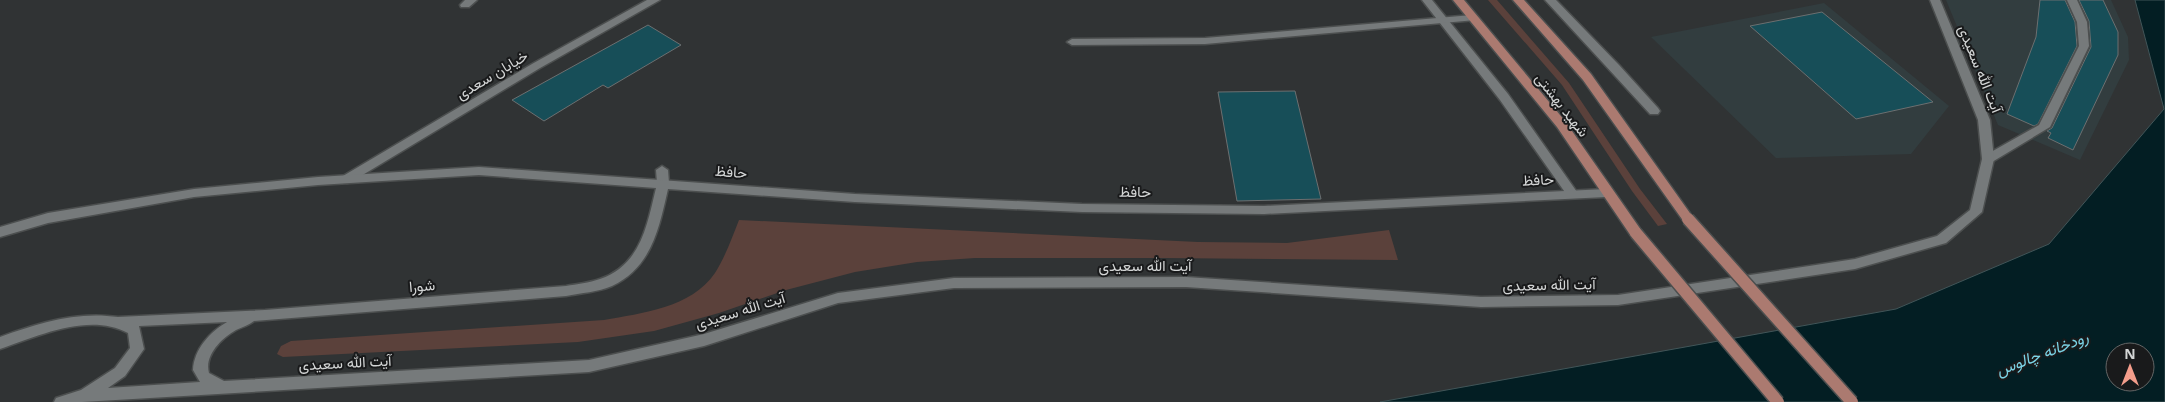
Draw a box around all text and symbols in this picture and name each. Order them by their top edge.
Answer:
street label: آیت الله سعیدی [1953,22,2008,117]
street label: خیابان سعدی [452,45,532,104]
street label: شهید بهشتی [1531,68,1594,141]
street label: حافظ [714,160,748,182]
street label: حافظ [1521,168,1555,190]
street label: حافظ [1119,181,1151,201]
street label: آیت الله سعیدی [1098,255,1193,276]
street label: آیت الله سعیدی [1502,273,1597,296]
street label: شورا [408,274,436,296]
street label: آیت الله سعیدی [692,286,789,334]
water label: رودخانه چالوس [1993,325,2092,382]
north arrow [2105,342,2155,392]
text: N [2124,344,2136,363]
street label: آیت الله سعیدی [298,349,394,375]

